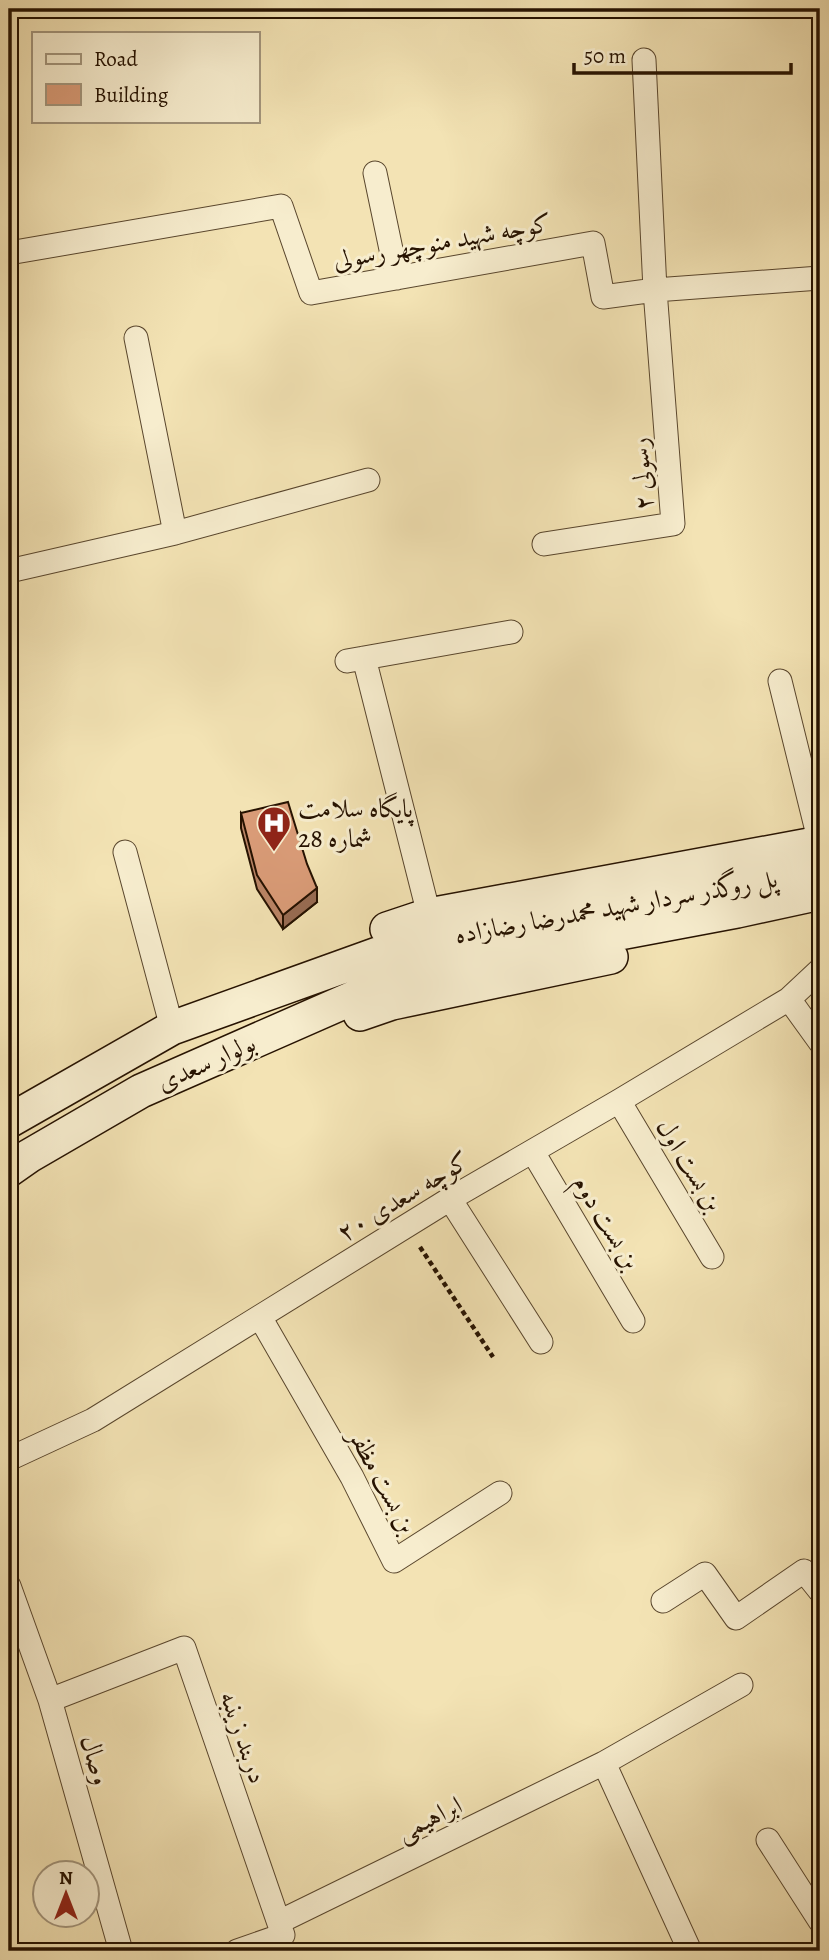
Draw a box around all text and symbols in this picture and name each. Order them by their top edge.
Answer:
legend [32,32,259,122]
scale bar [574,32,790,76]
text: 50 m [584,42,626,70]
text: Road [94,45,138,73]
text: Building [94,81,169,109]
street label: کوچه شهید منوچهر رسولی [330,205,554,278]
street label: رسولی ۲ [621,436,662,512]
place label: پایگاه سلامت شماره 28 [298,791,414,856]
hospital icon: پایگاه سلامت شماره 28 [255,804,293,853]
street label: پل روگذر سردار شهید محمدرضا رضازاده [452,860,781,953]
street label: بولوار سعدی [151,1025,261,1100]
street label: بن بست اول [648,1112,731,1219]
street label: کوچه سعدی ۲۰ [330,1143,476,1250]
street label: بن بست دوم [560,1168,649,1279]
street label: بن بست مظفر [339,1420,425,1540]
street label: دربند زینبه [211,1686,276,1788]
street label: وصال [72,1731,119,1789]
street label: ابراهیمی [391,1788,468,1849]
north arrow [32,1858,102,1928]
text: N [59,1865,73,1891]

